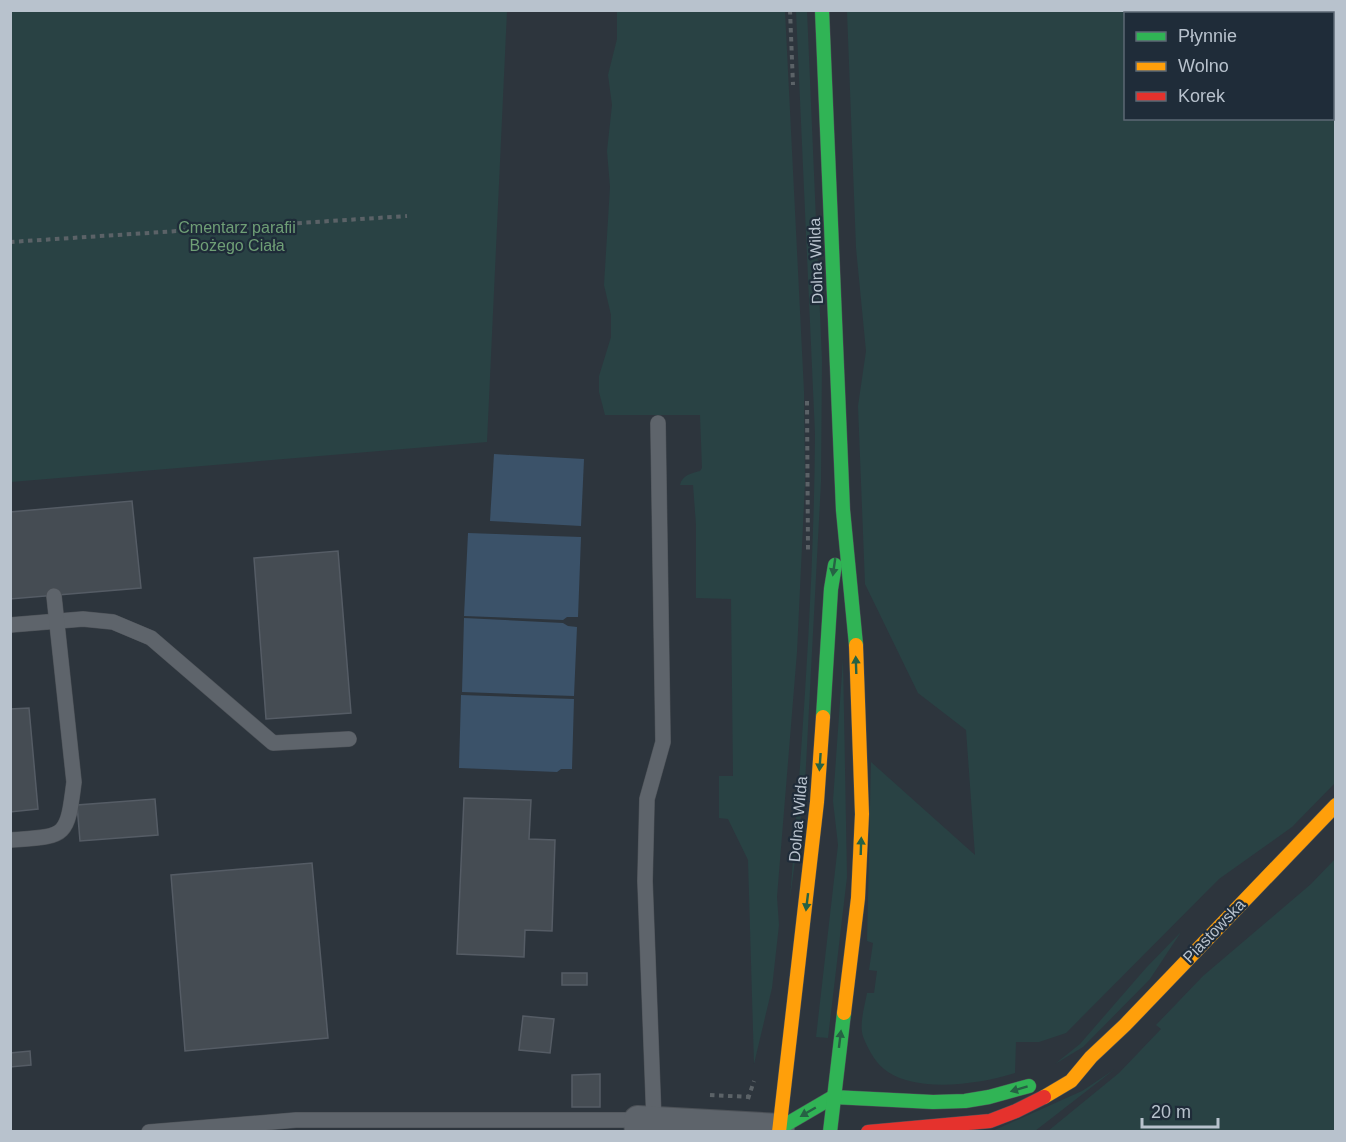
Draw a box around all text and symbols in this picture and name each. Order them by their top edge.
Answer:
legend [1124,12,1334,120]
text: Płynnie [1178,26,1237,46]
text: Wolno [1178,56,1229,76]
text: Korek [1178,86,1226,106]
street label: Dolna Wilda [806,218,826,304]
park label: Cmentarz parafii Bożego Ciała [178,219,296,254]
one-way arrow [830,558,839,577]
one-way arrow [852,656,861,675]
one-way arrow [815,752,825,771]
street label: Dolna Wilda [786,775,810,863]
one-way arrow [857,836,866,855]
one-way arrow [802,893,811,912]
street label: Piastowska [1180,896,1248,966]
one-way arrow [836,1030,845,1049]
one-way arrow [1010,1085,1028,1094]
scale bar [1142,1091,1218,1129]
text: 20 m [1151,1102,1191,1122]
one-way arrow [800,1106,816,1117]

